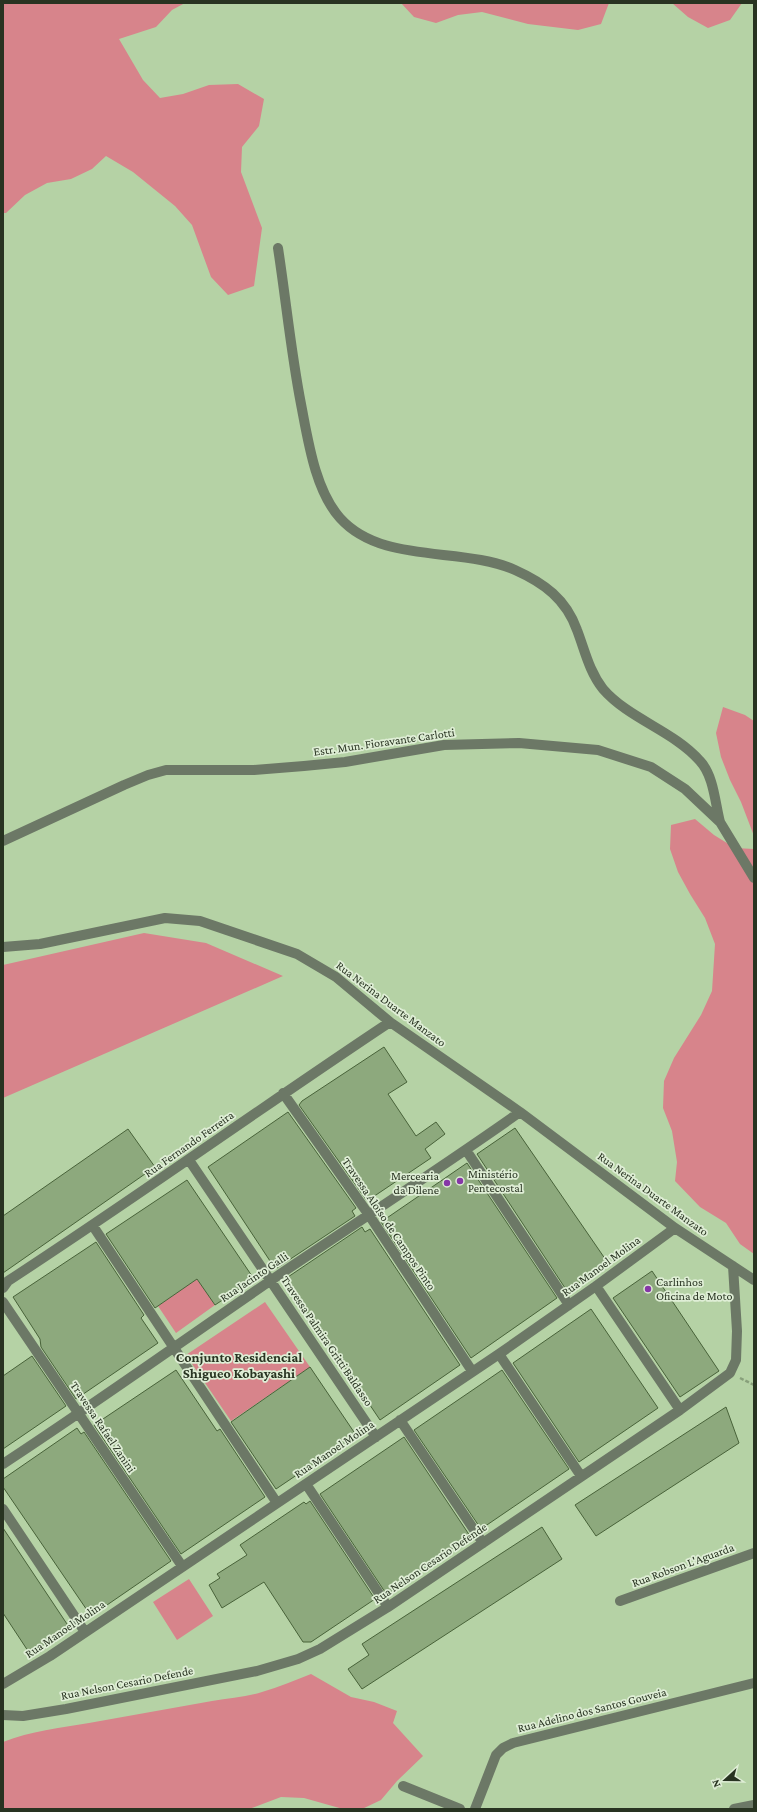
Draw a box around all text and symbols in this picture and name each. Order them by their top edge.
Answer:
street label: Estr. Mun. Fioravante Carlotti [313,725,455,759]
street label: Rua Nerina Duarte Manzato [333,958,449,1050]
street label: Rua Fernando Ferreira [142,1108,237,1180]
street label: Rua Nerina Duarte Manzato [595,1149,711,1239]
street label: Travessa Aloíso de Campos Pinto [339,1155,439,1293]
place label: Ministério Pentecostal [468,1167,523,1195]
place label: Mercearia da Dilene [391,1169,439,1197]
marker: Ministério Pentecostal [455,1176,465,1186]
marker: Mercearia da Dilene [442,1178,452,1188]
street label: Rua Manoel Molina [559,1233,643,1299]
street label: Rua Jacinto Galli [217,1249,291,1305]
street label: Travessa Palmira Gritti Baldasso [278,1273,376,1409]
place label: Carlinhos Oficina de Moto [656,1275,732,1303]
marker: Carlinhos Oficina de Moto [643,1284,653,1294]
district label: Conjunto Residencial Shigueo Kobayashi [176,1349,302,1381]
street label: Travessa Rafael Zanini [67,1379,139,1475]
street label: Rua Manoel Molina [291,1417,377,1481]
street label: Rua Nelson Cesario Defende [370,1520,490,1606]
street label: Rua Robson L'Aguarda [630,1540,736,1590]
street label: Rua Manoel Molina [22,1597,108,1661]
street label: Rua Nelson Cesario Defende [60,1663,194,1703]
street label: Rua Adelino dos Santos Gouveia [516,1685,668,1735]
north arrow [705,1760,745,1800]
text: N [709,1777,723,1789]

